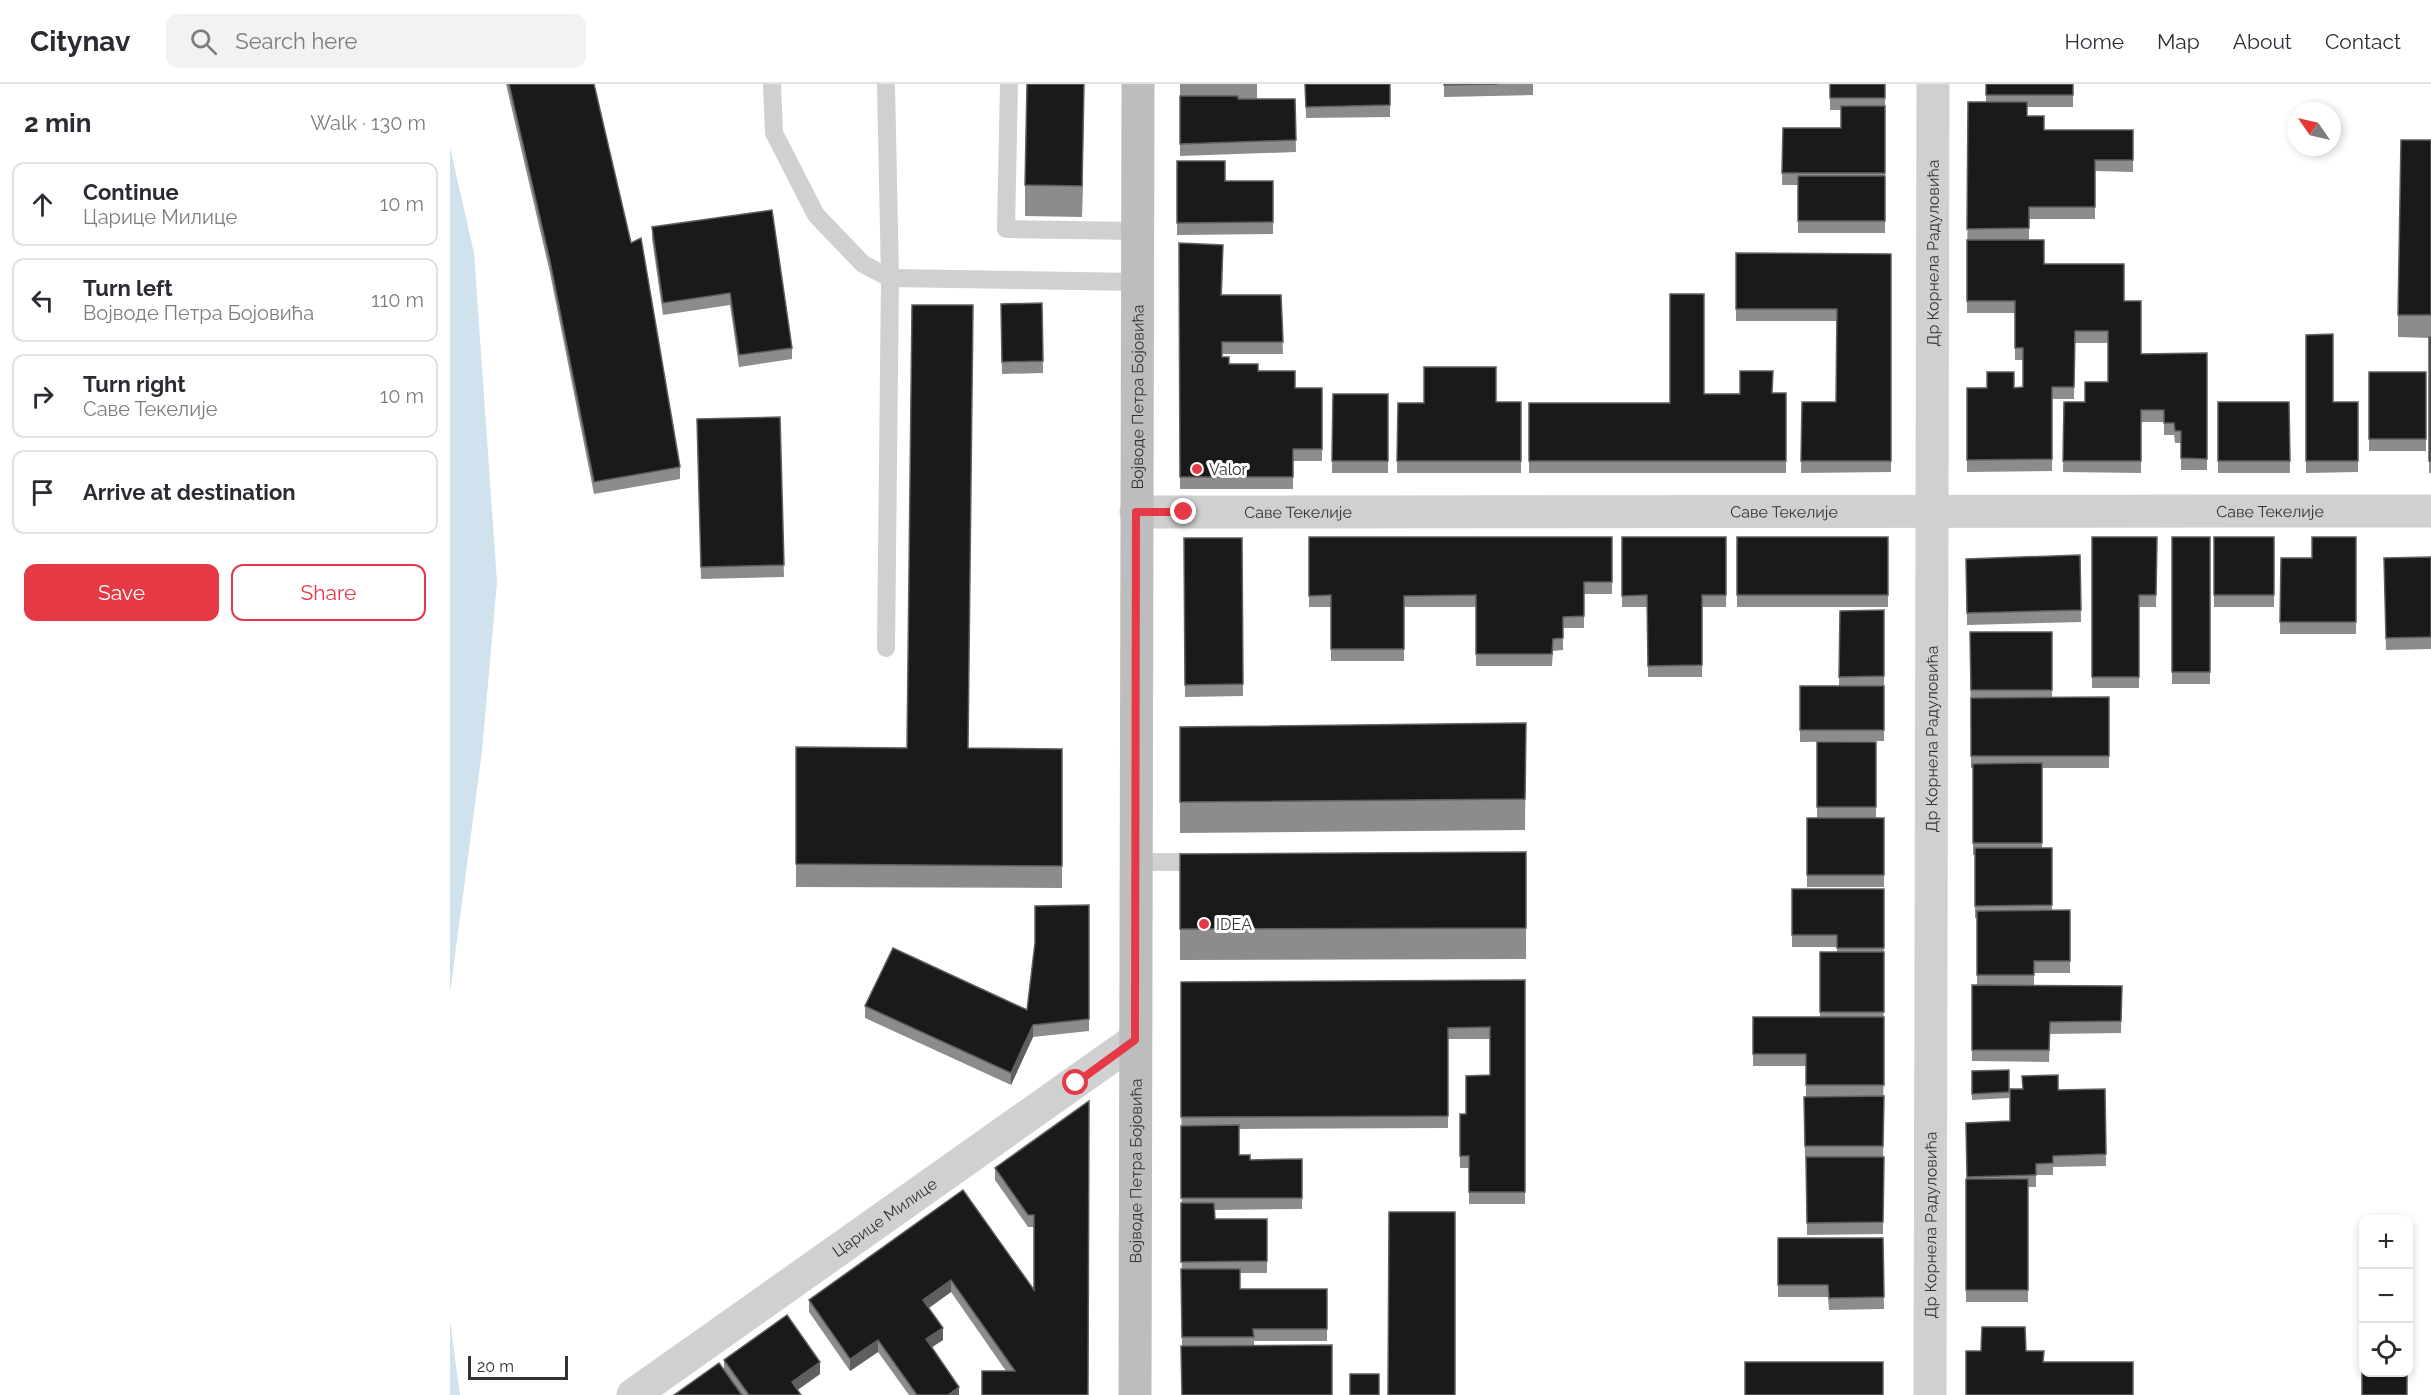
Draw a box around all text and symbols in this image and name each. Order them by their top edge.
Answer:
search box [166,14,586,68]
text: Citynav [30,25,130,58]
icon: search [187,25,220,58]
text: Search here [235,28,357,54]
text: Home [2065,29,2124,54]
text: Map [2157,29,2200,54]
text: About [2233,29,2292,54]
text: Contact [2325,29,2401,54]
north arrow [2287,102,2341,156]
text: 2 min [24,108,91,138]
text: Walk · 130 m [310,111,426,135]
street label: Др Корнела Радуловића [1923,159,1942,347]
text: Continue [83,179,179,205]
icon: ahead [26,188,59,221]
text: 10 m [380,192,424,216]
text: Царице Милице [83,205,237,229]
text: Turn left [83,275,173,301]
icon: left [26,284,59,317]
text: 110 m [371,288,424,312]
text: Војводе Петра Бојовића [83,301,314,325]
street label: Војводе Петра Бојовића [1128,304,1147,490]
text: Turn right [83,371,186,397]
icon: right [26,380,59,413]
text: 10 m [380,384,424,408]
text: Саве Текелије [83,397,217,421]
place label: Valor [1209,460,1248,479]
marker: Valor [1190,462,1204,476]
icon: arrive [26,476,59,509]
text: Arrive at destination [83,479,296,505]
route end [1170,498,1196,524]
street label: Саве Текелије [1244,502,1352,521]
street label: Саве Текелије [1730,502,1838,521]
street label: Саве Текелије [2216,502,2324,521]
button: Save [24,564,219,621]
button: Share [231,564,426,621]
street label: Др Корнела Радуловића [1922,645,1941,833]
place label: IDEA [1216,915,1252,934]
marker: IDEA [1197,917,1211,931]
route start [1062,1069,1088,1095]
street label: Војводе Петра Бојовића [1126,1078,1145,1264]
street label: Др Корнела Радуловића [1921,1131,1940,1319]
street label: Царице Милице [829,1174,940,1261]
map controls [2359,1215,2413,1377]
button: + [2359,1215,2413,1269]
button: − [2359,1269,2413,1323]
button: locate [2359,1323,2413,1377]
scale bar [468,1353,568,1380]
text: 20 m [477,1357,514,1376]

